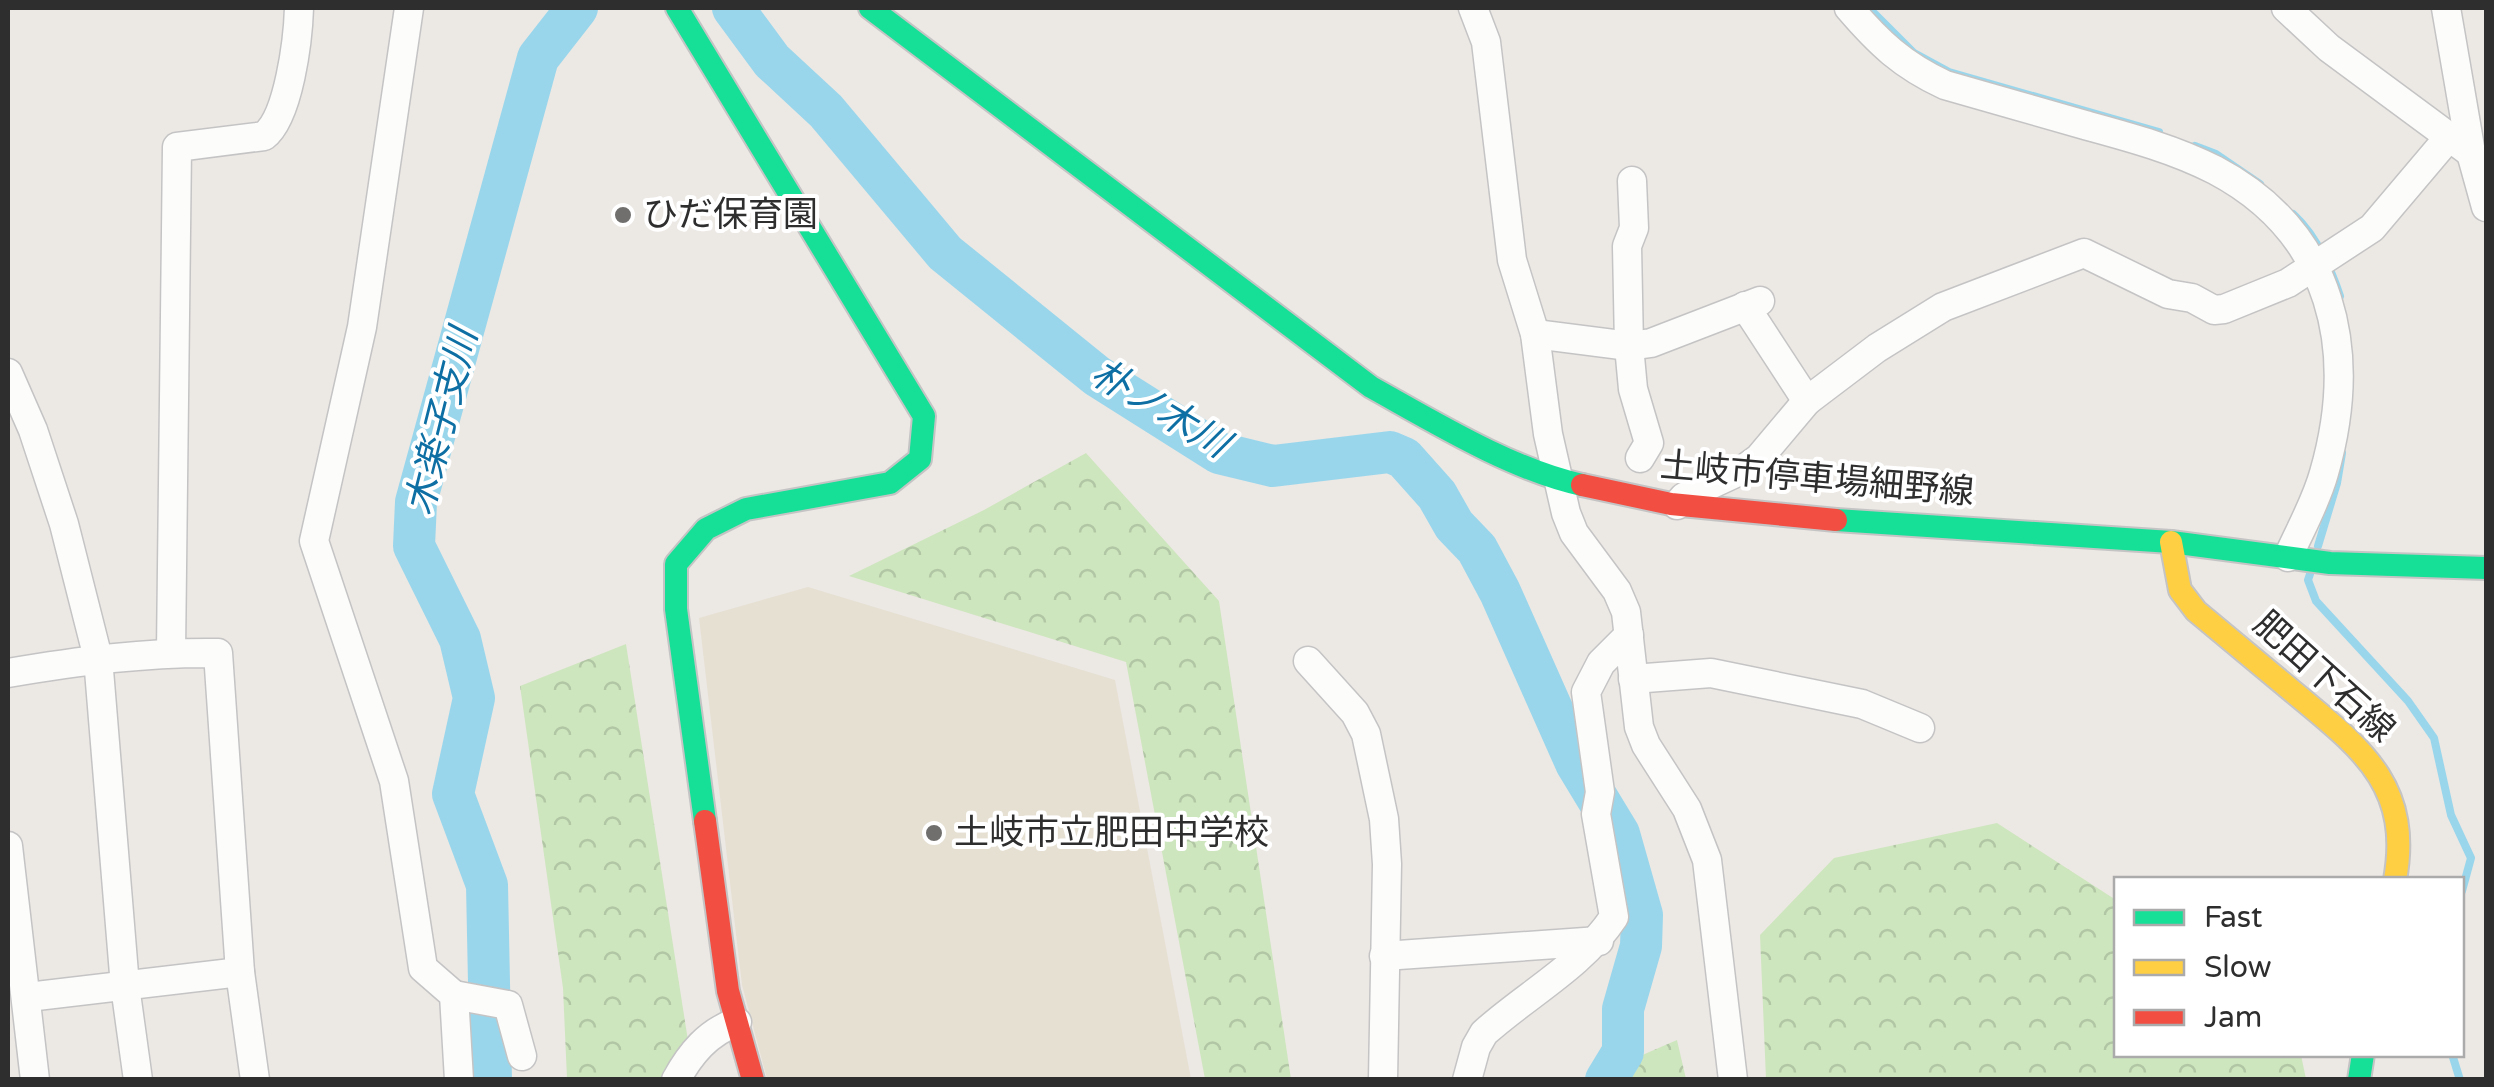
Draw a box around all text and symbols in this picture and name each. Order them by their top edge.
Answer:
place label: ひだ保育園 [643,194,818,236]
marker: ひだ保育園 [612,204,634,226]
water label: 木楽子支川 [397,320,488,520]
water label: 朴ノ木川 [1083,350,1240,470]
street label: 土岐市停車場細野線 [1658,444,1976,514]
street label: 肥田下石線 [2245,603,2403,751]
place label: 土岐市立肥田中学校 [954,812,1269,854]
marker: 土岐市立肥田中学校 [923,822,945,844]
legend [2114,877,2464,1057]
text: Fast [2204,899,2263,936]
text: Slow [2204,949,2272,986]
text: Jam [2204,999,2262,1036]

